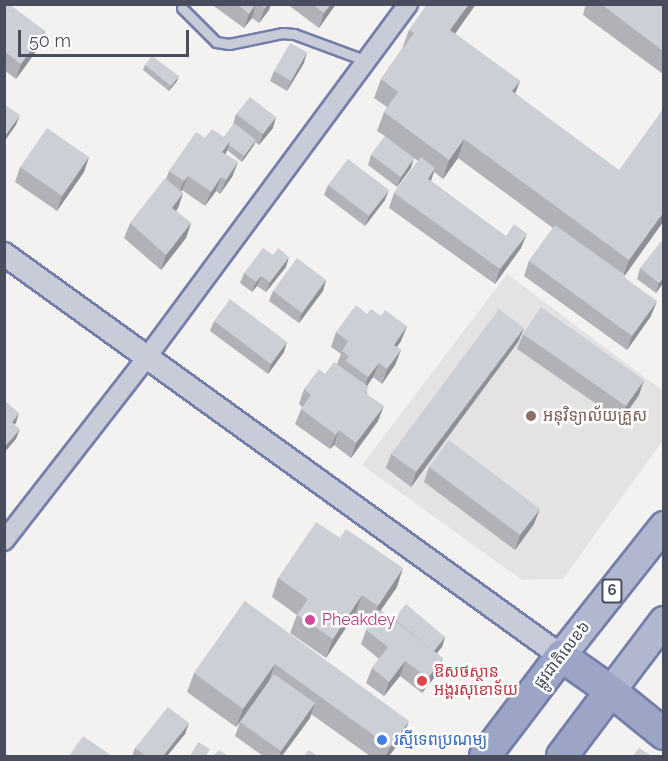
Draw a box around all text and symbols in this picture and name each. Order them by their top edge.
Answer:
scale bar [21,18,192,56]
text: 50 m [29,30,71,51]
place label: អនុវិទ្យាល័យគ្រួស [543,406,647,426]
marker: អនុវិទ្យាល័យគ្រួស [524,409,538,423]
road number: 6 [600,579,624,603]
place label: Pheakdey [322,610,395,630]
marker: Pheakdey [303,613,317,627]
street label: ផ្លូវជាតិលេខ៦ [530,618,594,692]
place label: ឱសថស្ថាន អង្គរសុខោទ័យ [434,662,518,700]
marker: ឱសថស្ថាន អង្គរសុខោទ័យ [415,674,429,688]
place label: រស្មីទេពប្រណម្យ [394,730,487,750]
marker: រស្មីទេពប្រណម្យ [375,733,389,747]

